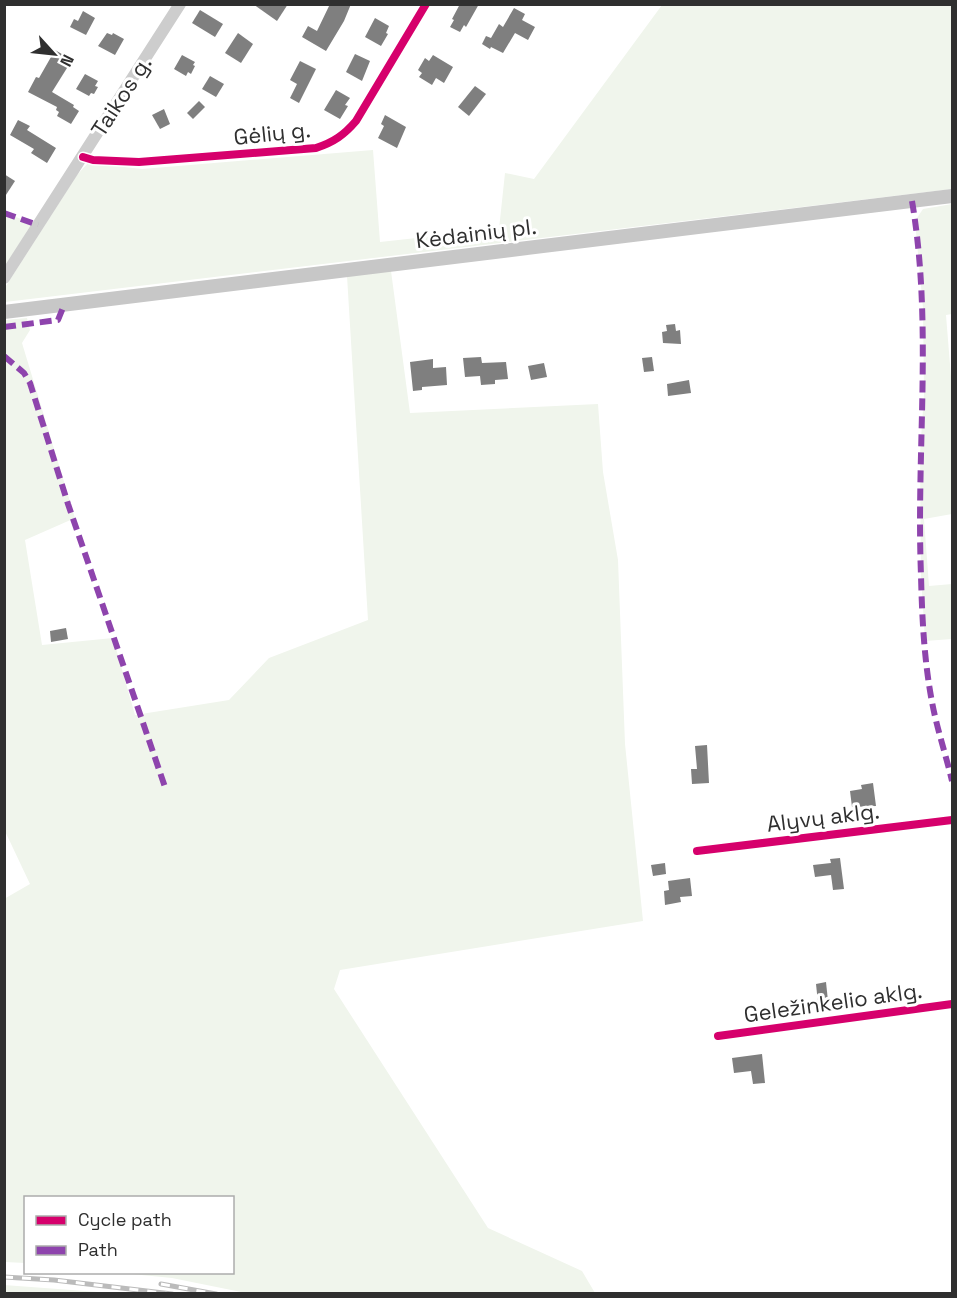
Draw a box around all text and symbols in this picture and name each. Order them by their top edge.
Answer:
north arrow [24,24,84,84]
street label: Taikos g. [85,50,157,142]
text: N [55,51,79,70]
street label: Gėlių g. [232,115,312,151]
street label: Kėdainių pl. [414,212,538,254]
street label: Alyvų aklg. [765,796,881,838]
street label: Geležinkelio aklg. [742,976,924,1028]
legend [24,1196,234,1274]
text: Cycle path [78,1208,172,1231]
text: Path [78,1238,118,1261]

